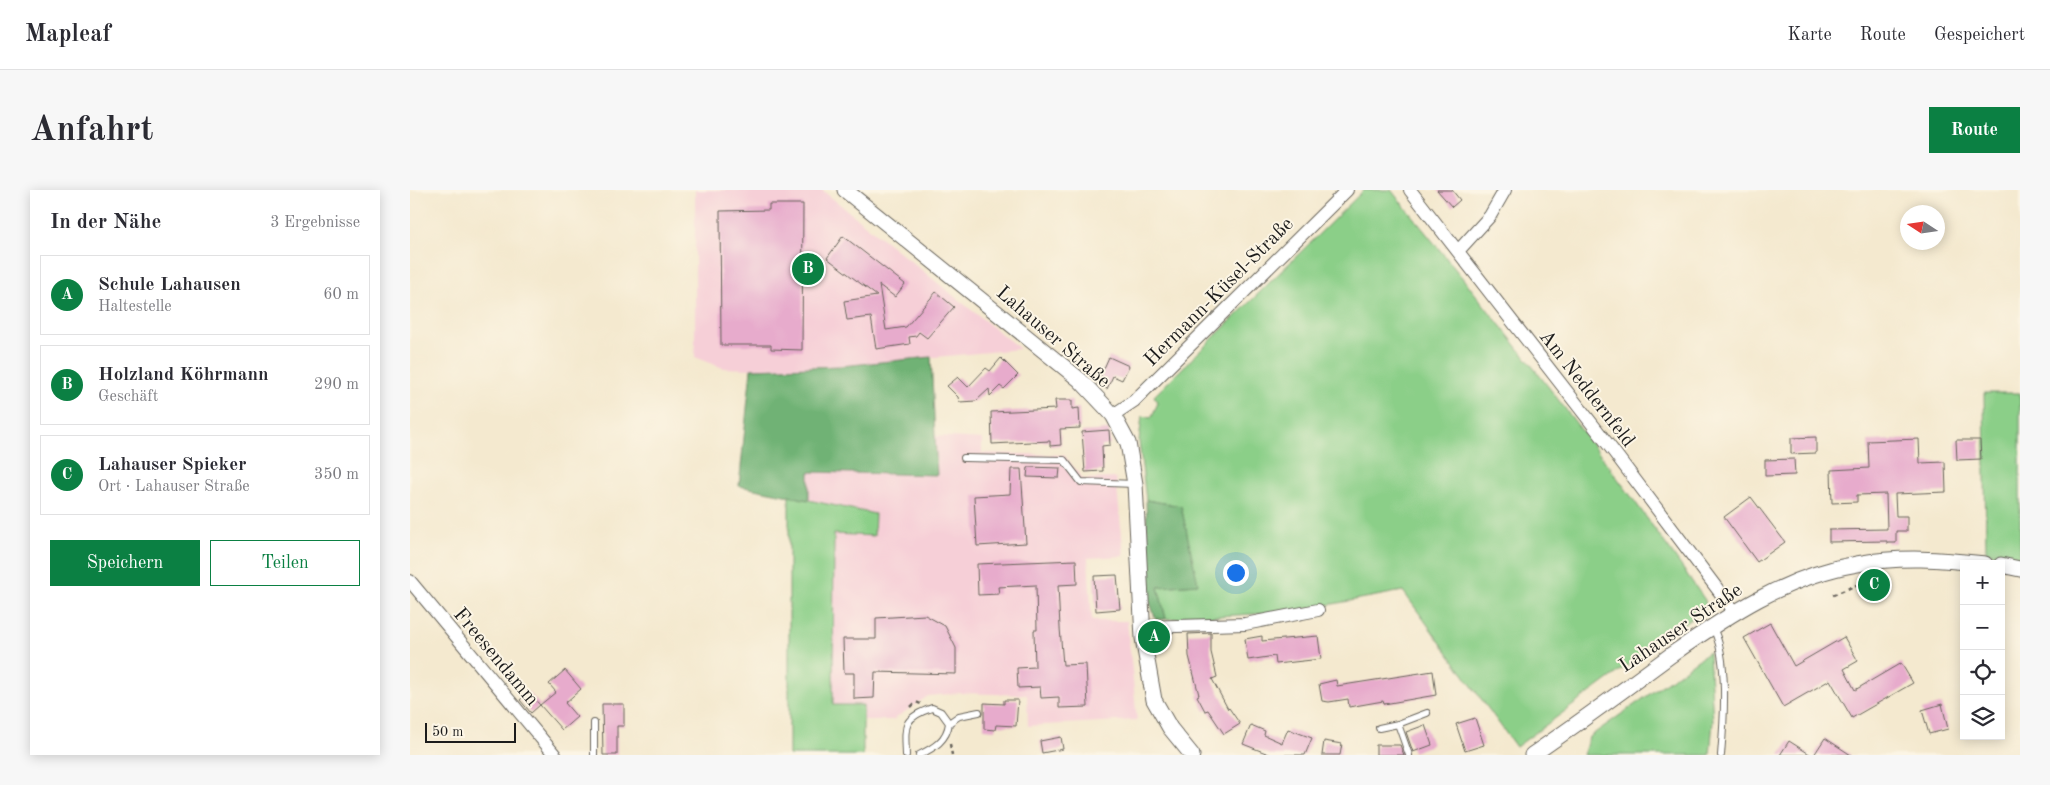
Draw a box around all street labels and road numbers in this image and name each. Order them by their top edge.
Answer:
street label: Hermann-Küsel-Straße [1141,214,1298,371]
street label: Lahauser Straße [992,283,1113,392]
street label: Am Neddernfeld [1535,327,1638,451]
street label: Lahauser Straße [1616,580,1746,677]
street label: Freesendamm [449,605,542,710]

